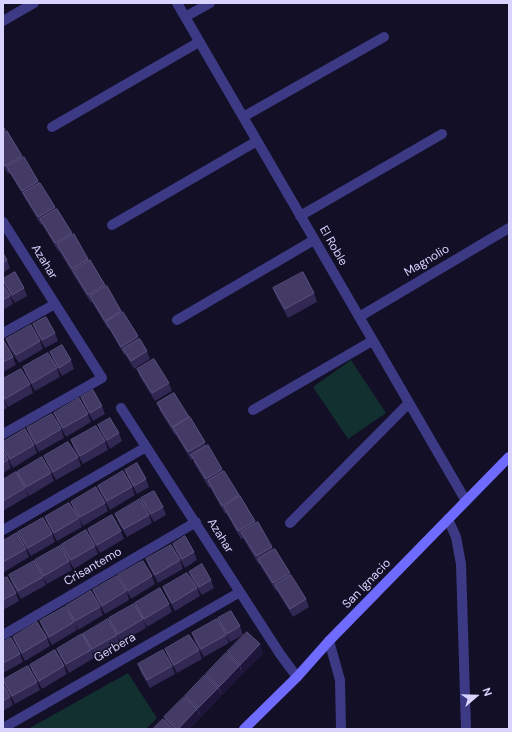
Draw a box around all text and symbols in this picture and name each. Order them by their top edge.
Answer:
street label: El Roble [316,224,350,268]
street label: Azahar [28,242,60,282]
street label: Magnolio [402,242,452,280]
street label: Azahar [204,516,236,556]
street label: Crisantemo [61,545,125,589]
street label: San Ignacio [340,556,394,612]
street label: Gerbera [92,630,138,666]
north arrow [456,676,496,716]
text: N [479,686,495,698]

